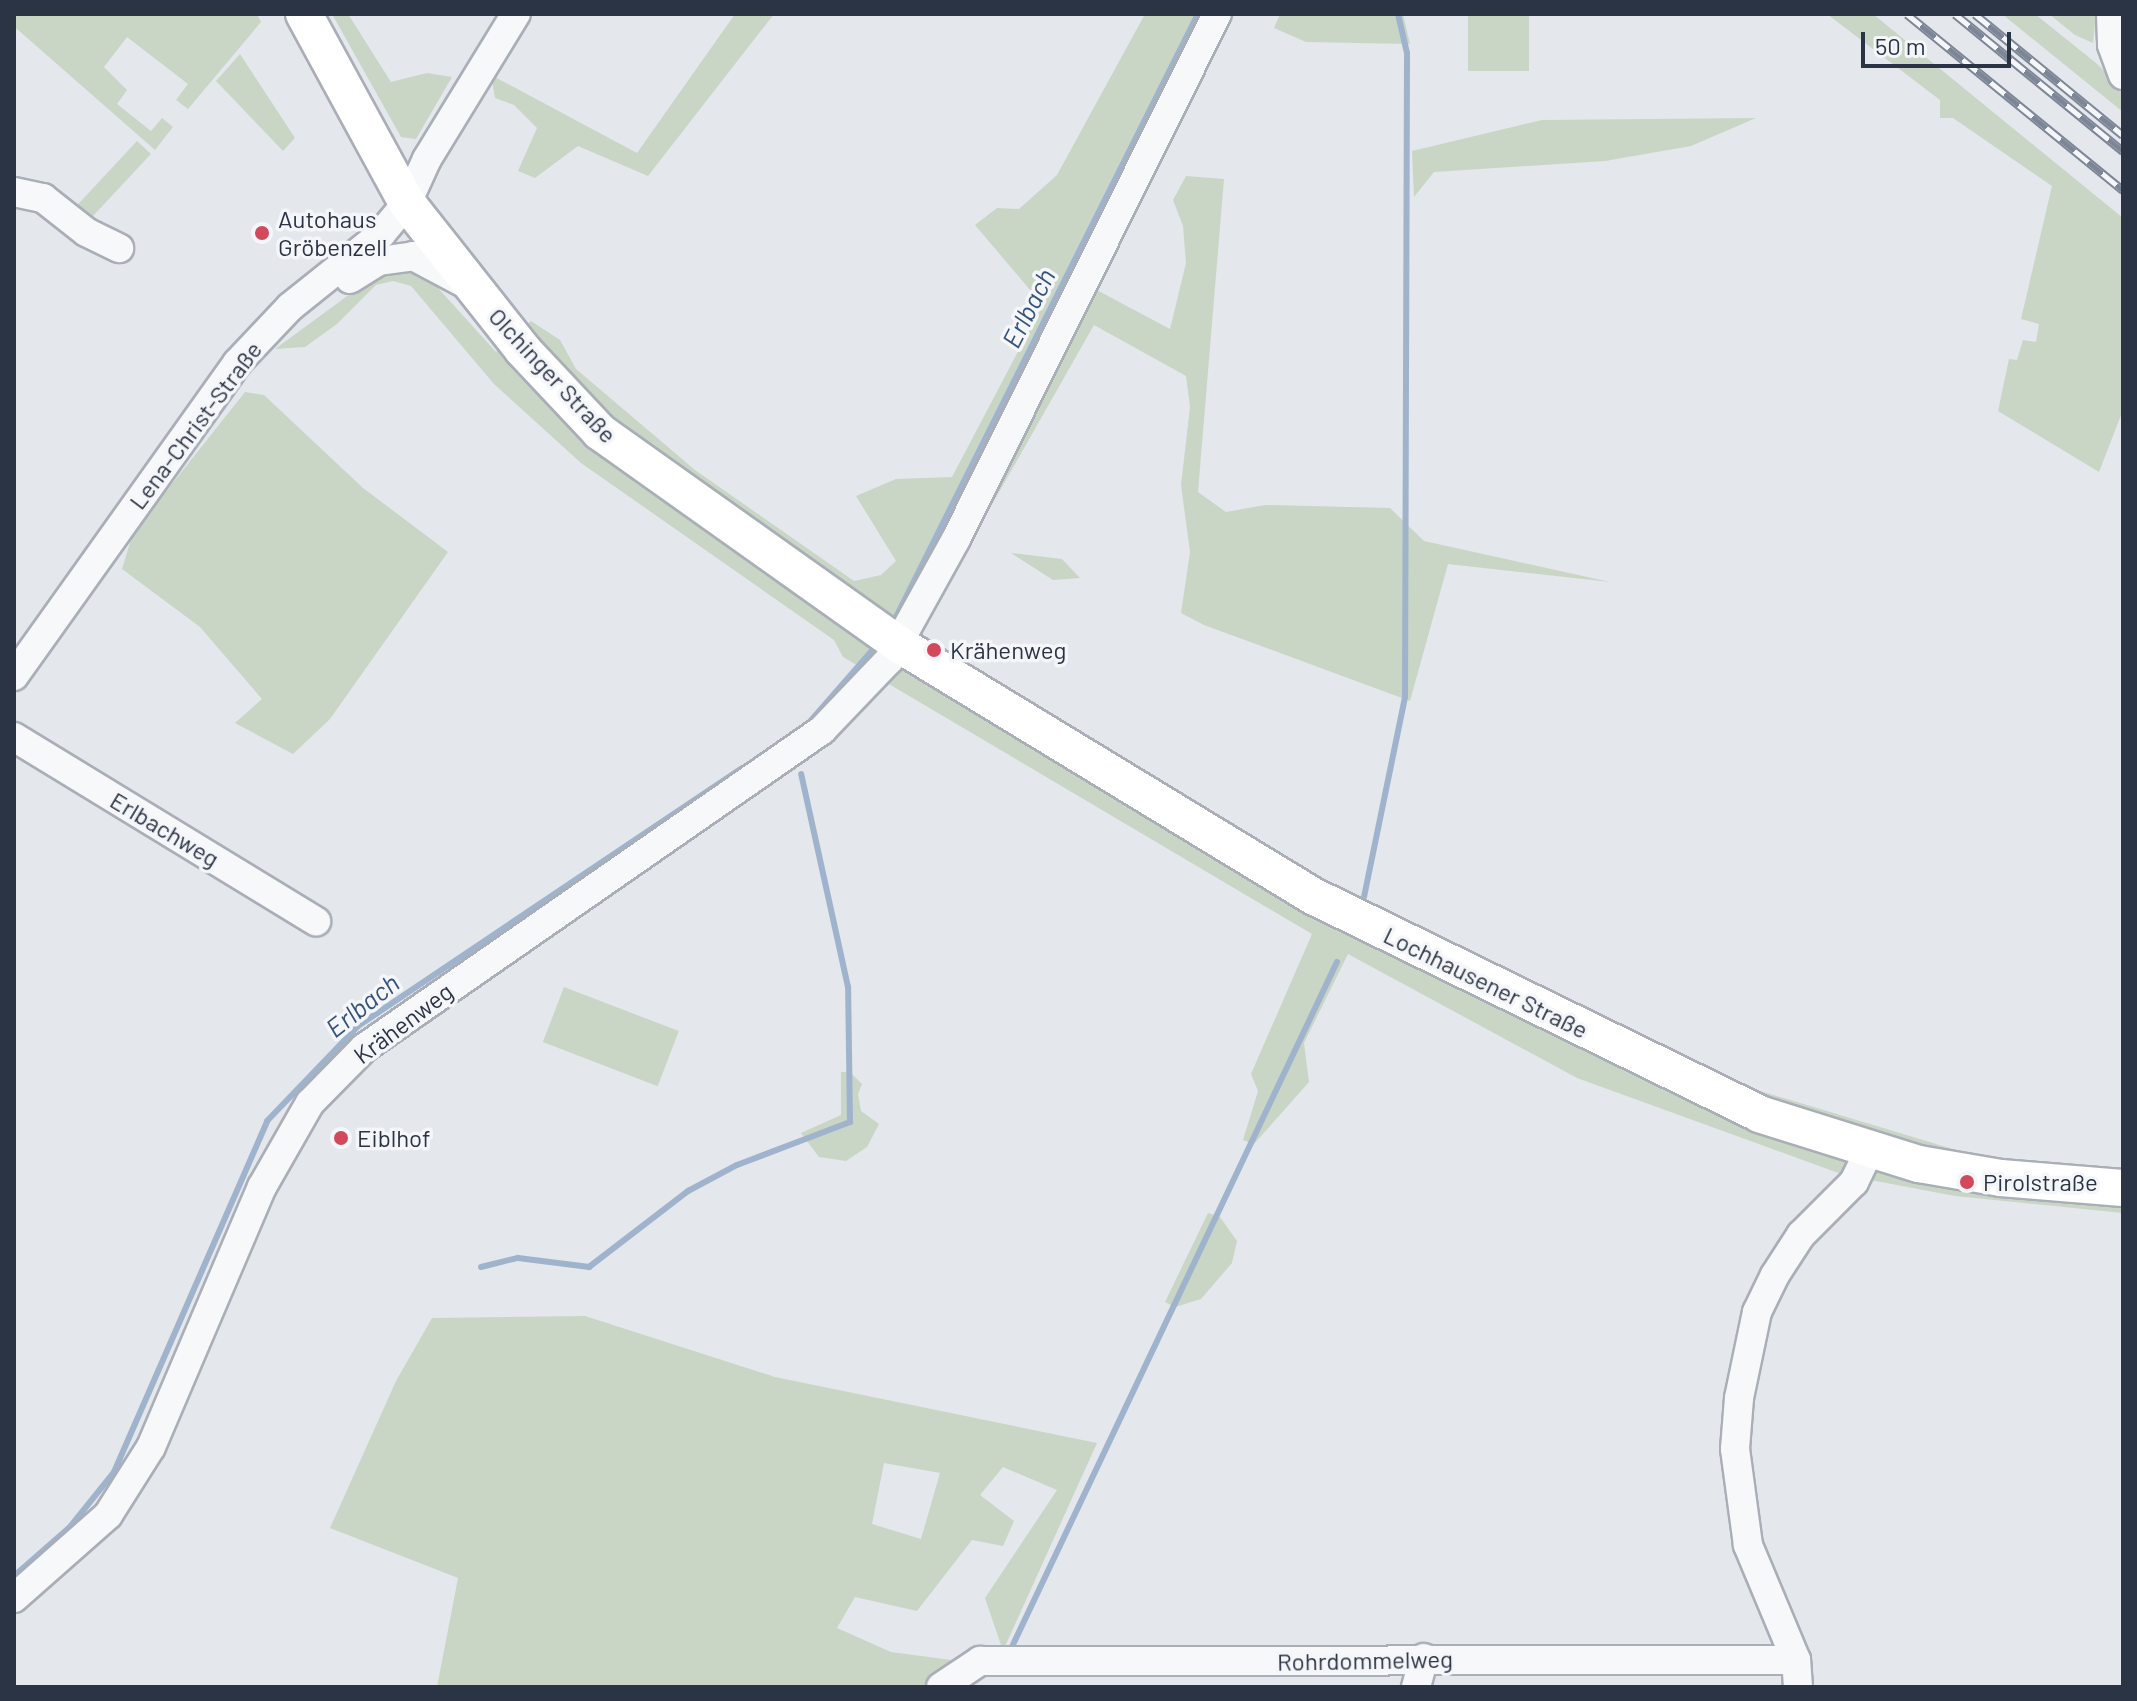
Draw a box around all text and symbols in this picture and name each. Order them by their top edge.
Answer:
scale bar [1865,16,2015,66]
text: 50 m [1875,31,1926,60]
place label: Autohaus Gröbenzell [278,205,387,261]
marker: Autohaus Gröbenzell [253,224,271,242]
water label: Erlbach [995,263,1061,353]
street label: Olchinger Straße [483,302,623,448]
street label: Lena-Christ-Straße [123,335,267,515]
place label: Krähenweg [950,636,1066,664]
marker: Krähenweg [925,641,943,659]
street label: Erlbachweg [105,785,225,873]
street label: Lochhausener Straße [1379,920,1593,1044]
water label: Erlbach [319,967,405,1043]
street label: Krähenweg [348,976,458,1070]
place label: Eiblhof [357,1124,431,1152]
marker: Eiblhof [332,1129,350,1147]
place label: Pirolstraße [1983,1168,2098,1196]
marker: Pirolstraße [1958,1173,1976,1191]
street label: Rohrdommelweg [1277,1644,1453,1676]

